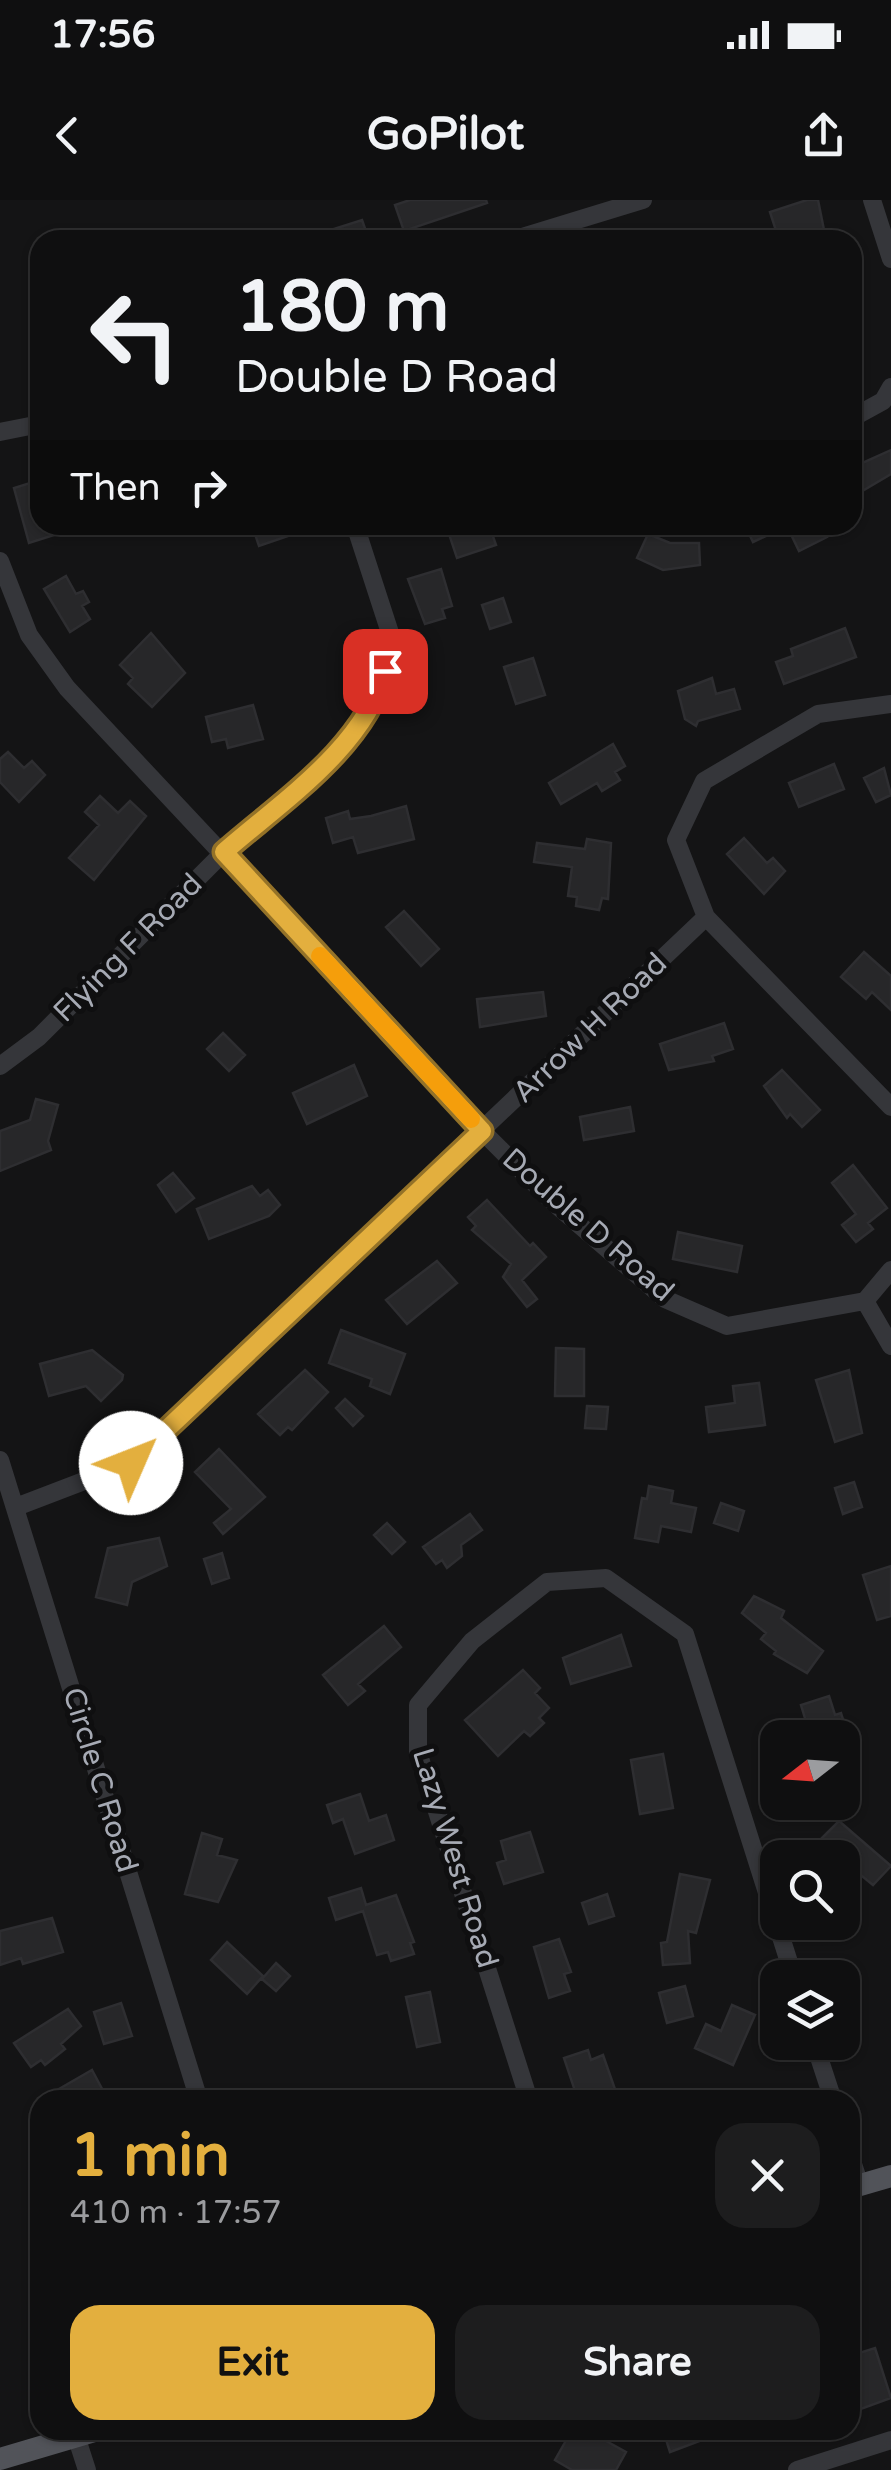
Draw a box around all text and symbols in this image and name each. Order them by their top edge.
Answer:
text: 17:56 [50,12,155,58]
icon: back [40,108,95,163]
text: GoPilot [367,108,524,162]
icon: share [796,108,851,163]
text: 180 m [235,266,449,350]
icon: left [70,270,200,400]
text: Double D Road [235,351,558,405]
icon: right [181,460,236,515]
text: Then [70,465,161,511]
pin [343,629,428,714]
icon: arrive [358,644,413,699]
street label: Flying F Road [46,866,210,1030]
street label: Arrow H Road [505,945,675,1111]
street label: Double D Road [495,1140,681,1310]
position arrow [79,1411,183,1515]
street label: Circle C Road [54,1683,146,1877]
north arrow [760,1720,860,1820]
map controls [760,1720,860,2060]
street label: Lazy West Road [404,1744,506,1972]
button: search [760,1840,860,1940]
button: layers [760,1960,860,2060]
text: 1 min [70,2120,230,2192]
button: close [715,2123,820,2228]
text: 410 m · 17:57 [70,2194,282,2232]
button: Exit [70,2305,435,2420]
button: Share [455,2305,820,2420]

